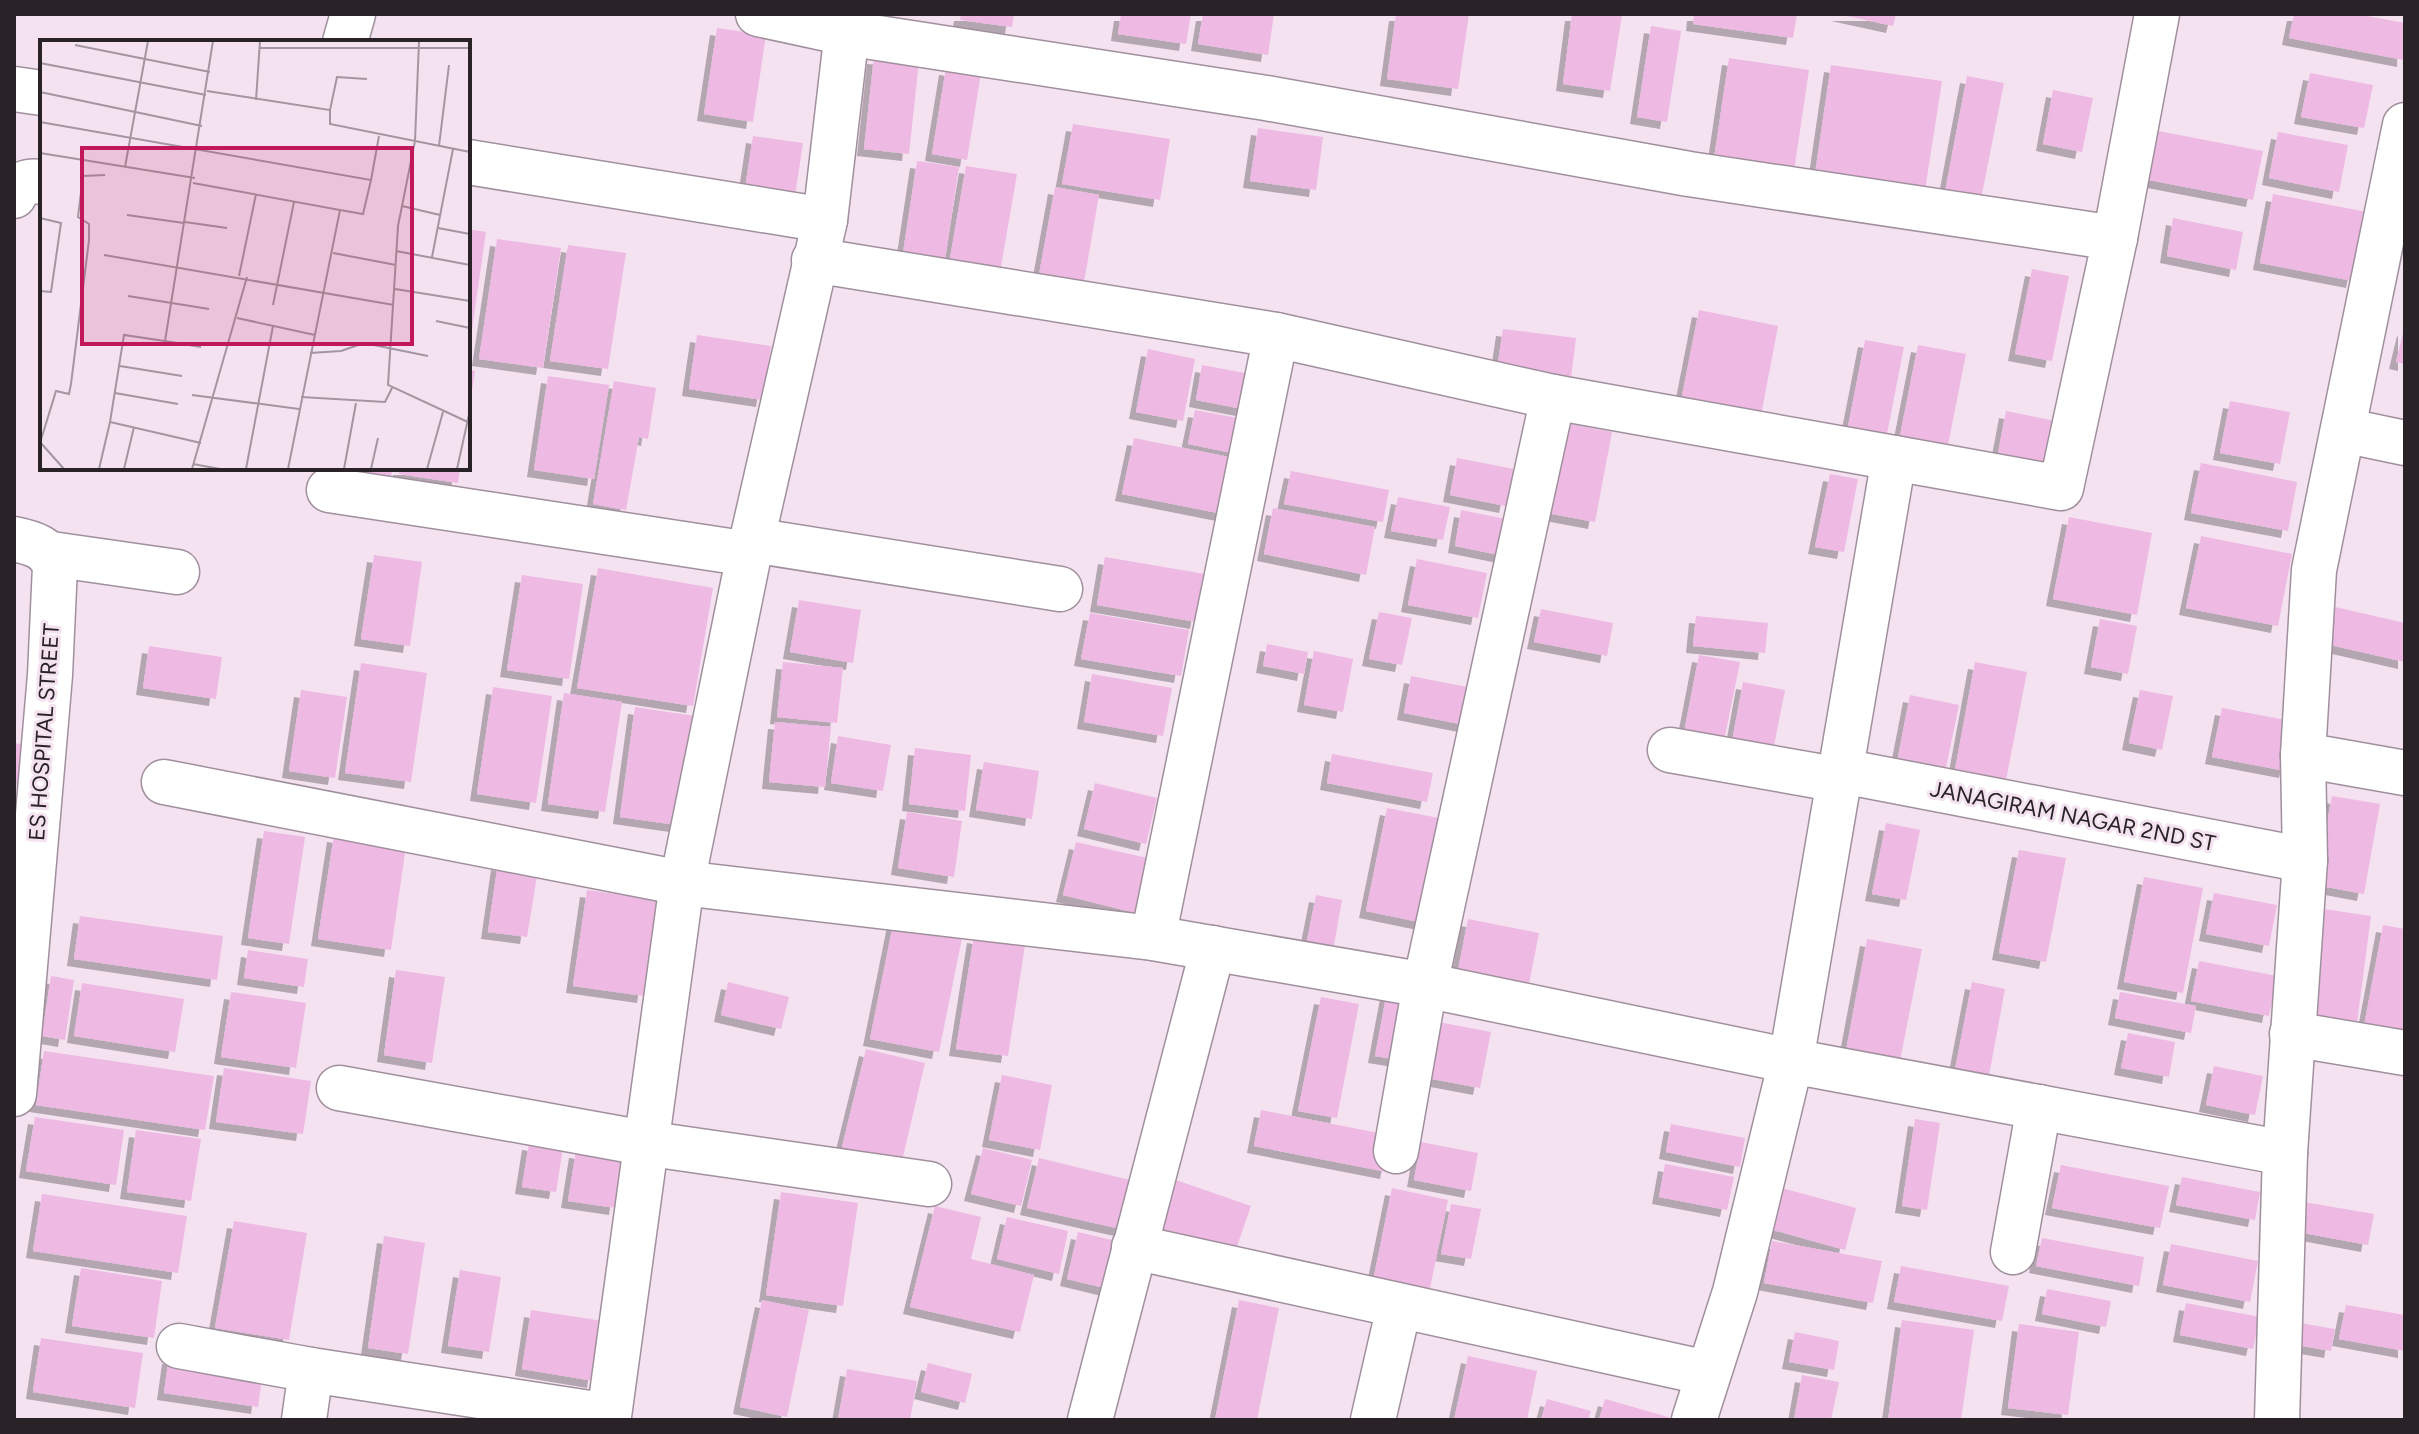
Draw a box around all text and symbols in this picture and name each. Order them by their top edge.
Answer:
inset map [40,40,470,470]
street label: ES HOSPITAL STREET [23,622,65,842]
street label: JANAGIRAM NAGAR 2ND ST [1928,775,2218,857]

